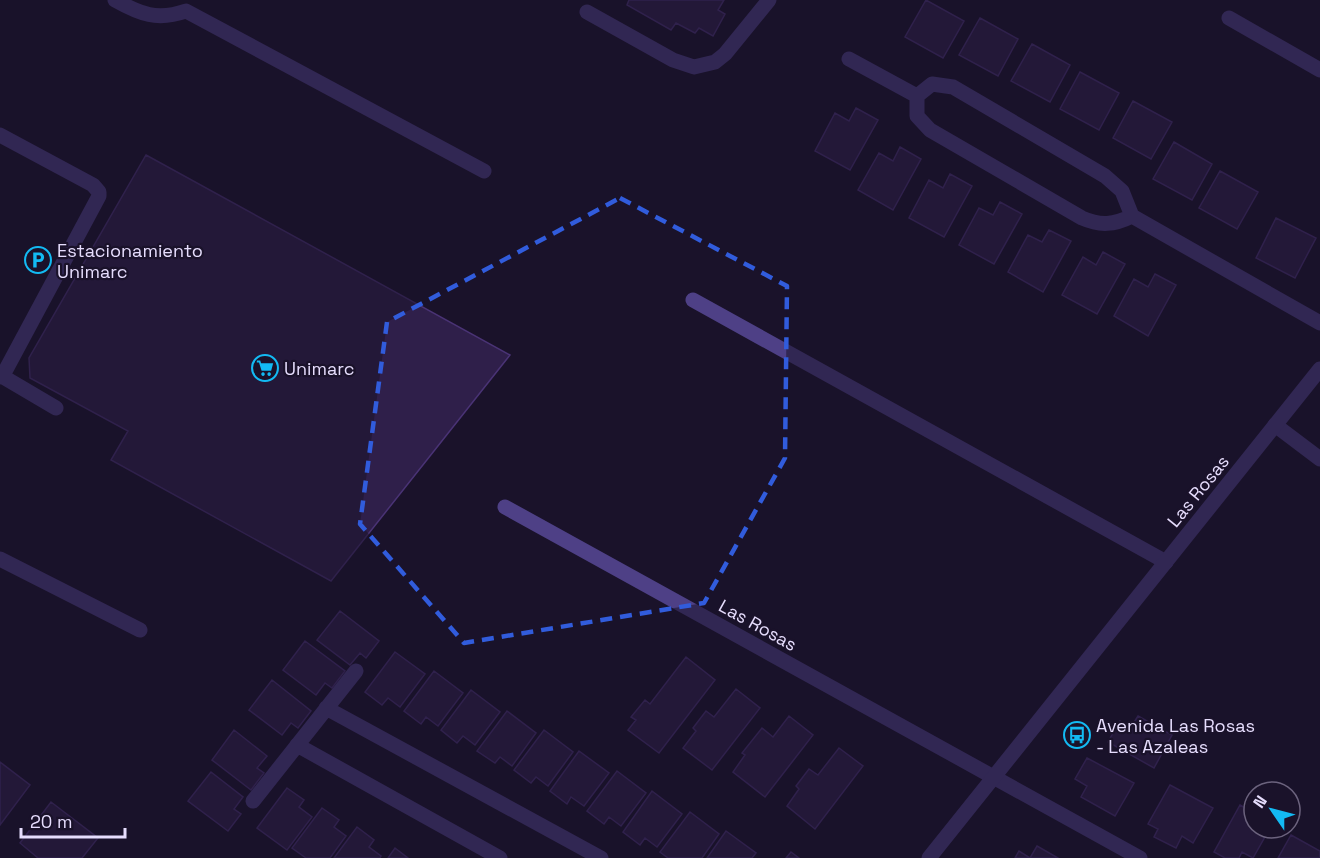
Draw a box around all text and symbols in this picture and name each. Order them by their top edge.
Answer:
place label: Estacionamiento Unimarc [57,239,203,283]
parking icon: Estacionamiento Unimarc [23,245,53,275]
supermarket icon: Unimarc [250,353,280,383]
place label: Unimarc [284,357,355,380]
street label: Las Rosas [1162,450,1234,532]
street label: Las Rosas [715,594,801,656]
place label: Avenida Las Rosas - Las Azaleas [1096,714,1255,758]
bus stop icon: Avenida Las Rosas - Las Azaleas [1062,720,1092,750]
north arrow [1242,780,1302,840]
text: N [1248,791,1272,812]
scale bar [21,801,124,839]
text: 20 m [30,810,73,833]

